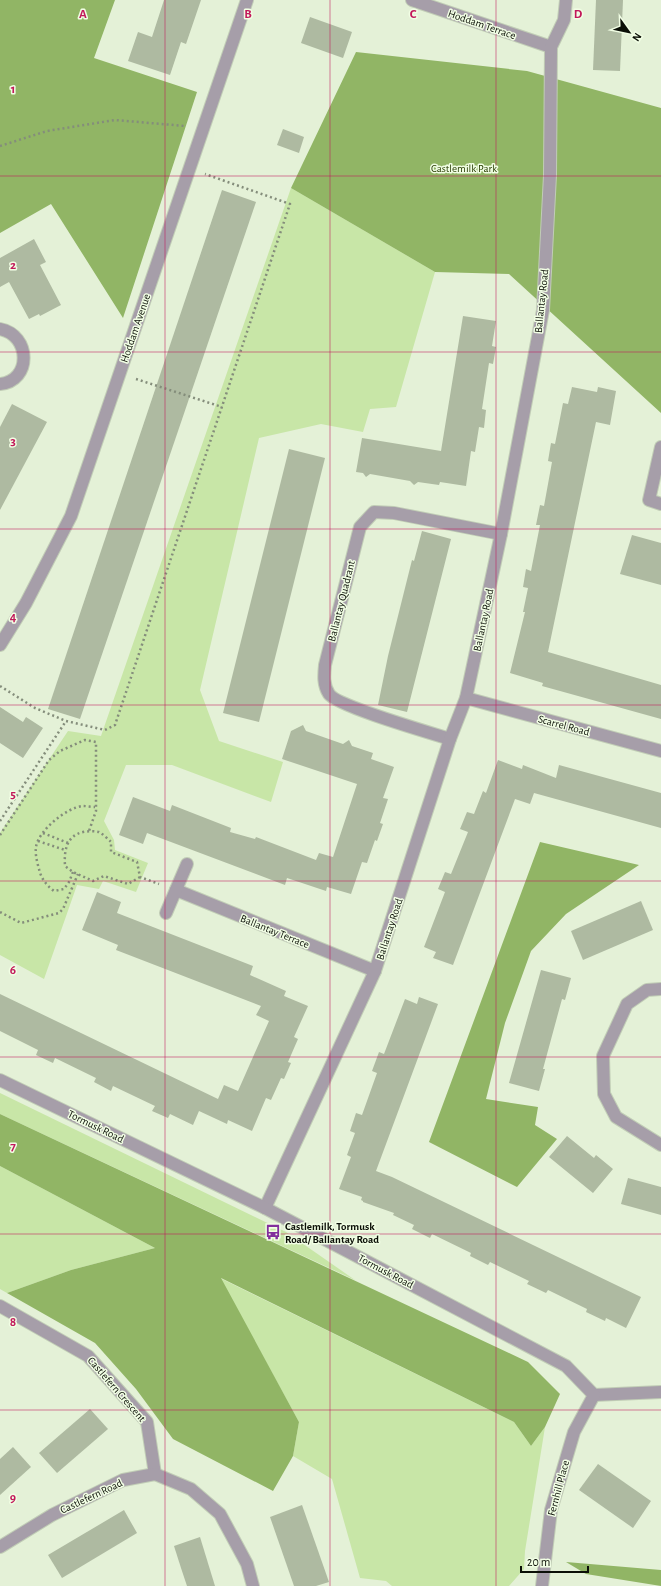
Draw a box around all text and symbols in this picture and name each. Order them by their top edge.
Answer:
text: A [79,8,87,21]
text: B [244,8,252,21]
text: C [410,8,417,21]
street label: Hoddam Terrace [447,8,517,41]
text: D [574,8,583,21]
north arrow [609,12,649,52]
text: N [630,31,644,43]
text: 1 [11,83,15,96]
park label: Castlemilk Park [431,163,497,174]
text: 2 [10,259,16,272]
street label: Ballantay Road [533,268,550,333]
street label: Hoddam Avenue [119,292,152,364]
text: 3 [10,435,16,448]
street label: Ballantay Quadrant [326,559,357,643]
street label: Ballantay Road [471,587,496,653]
text: 4 [10,611,17,624]
street label: Scarrel Road [537,713,591,738]
text: 5 [10,788,16,801]
street label: Ballantay Road [374,897,405,961]
street label: Ballantay Terrace [239,913,311,950]
text: 6 [10,964,16,977]
street label: Tormusk Road [66,1108,126,1145]
text: 7 [10,1140,16,1153]
place label: Castlemilk, Tormusk Road/ Ballantay Road [285,1221,379,1245]
bus stop icon: Castlemilk, Tormusk Road/ Ballantay Road [264,1223,282,1241]
street label: Tormusk Road [356,1252,415,1291]
text: 8 [10,1316,16,1329]
street label: Castlefern Crescent [86,1355,148,1424]
street label: Fernhill Place [546,1459,571,1517]
street label: Castlefern Road [58,1477,124,1516]
text: 9 [10,1492,16,1505]
scale bar [521,1548,588,1574]
text: 20 m [527,1556,550,1568]

